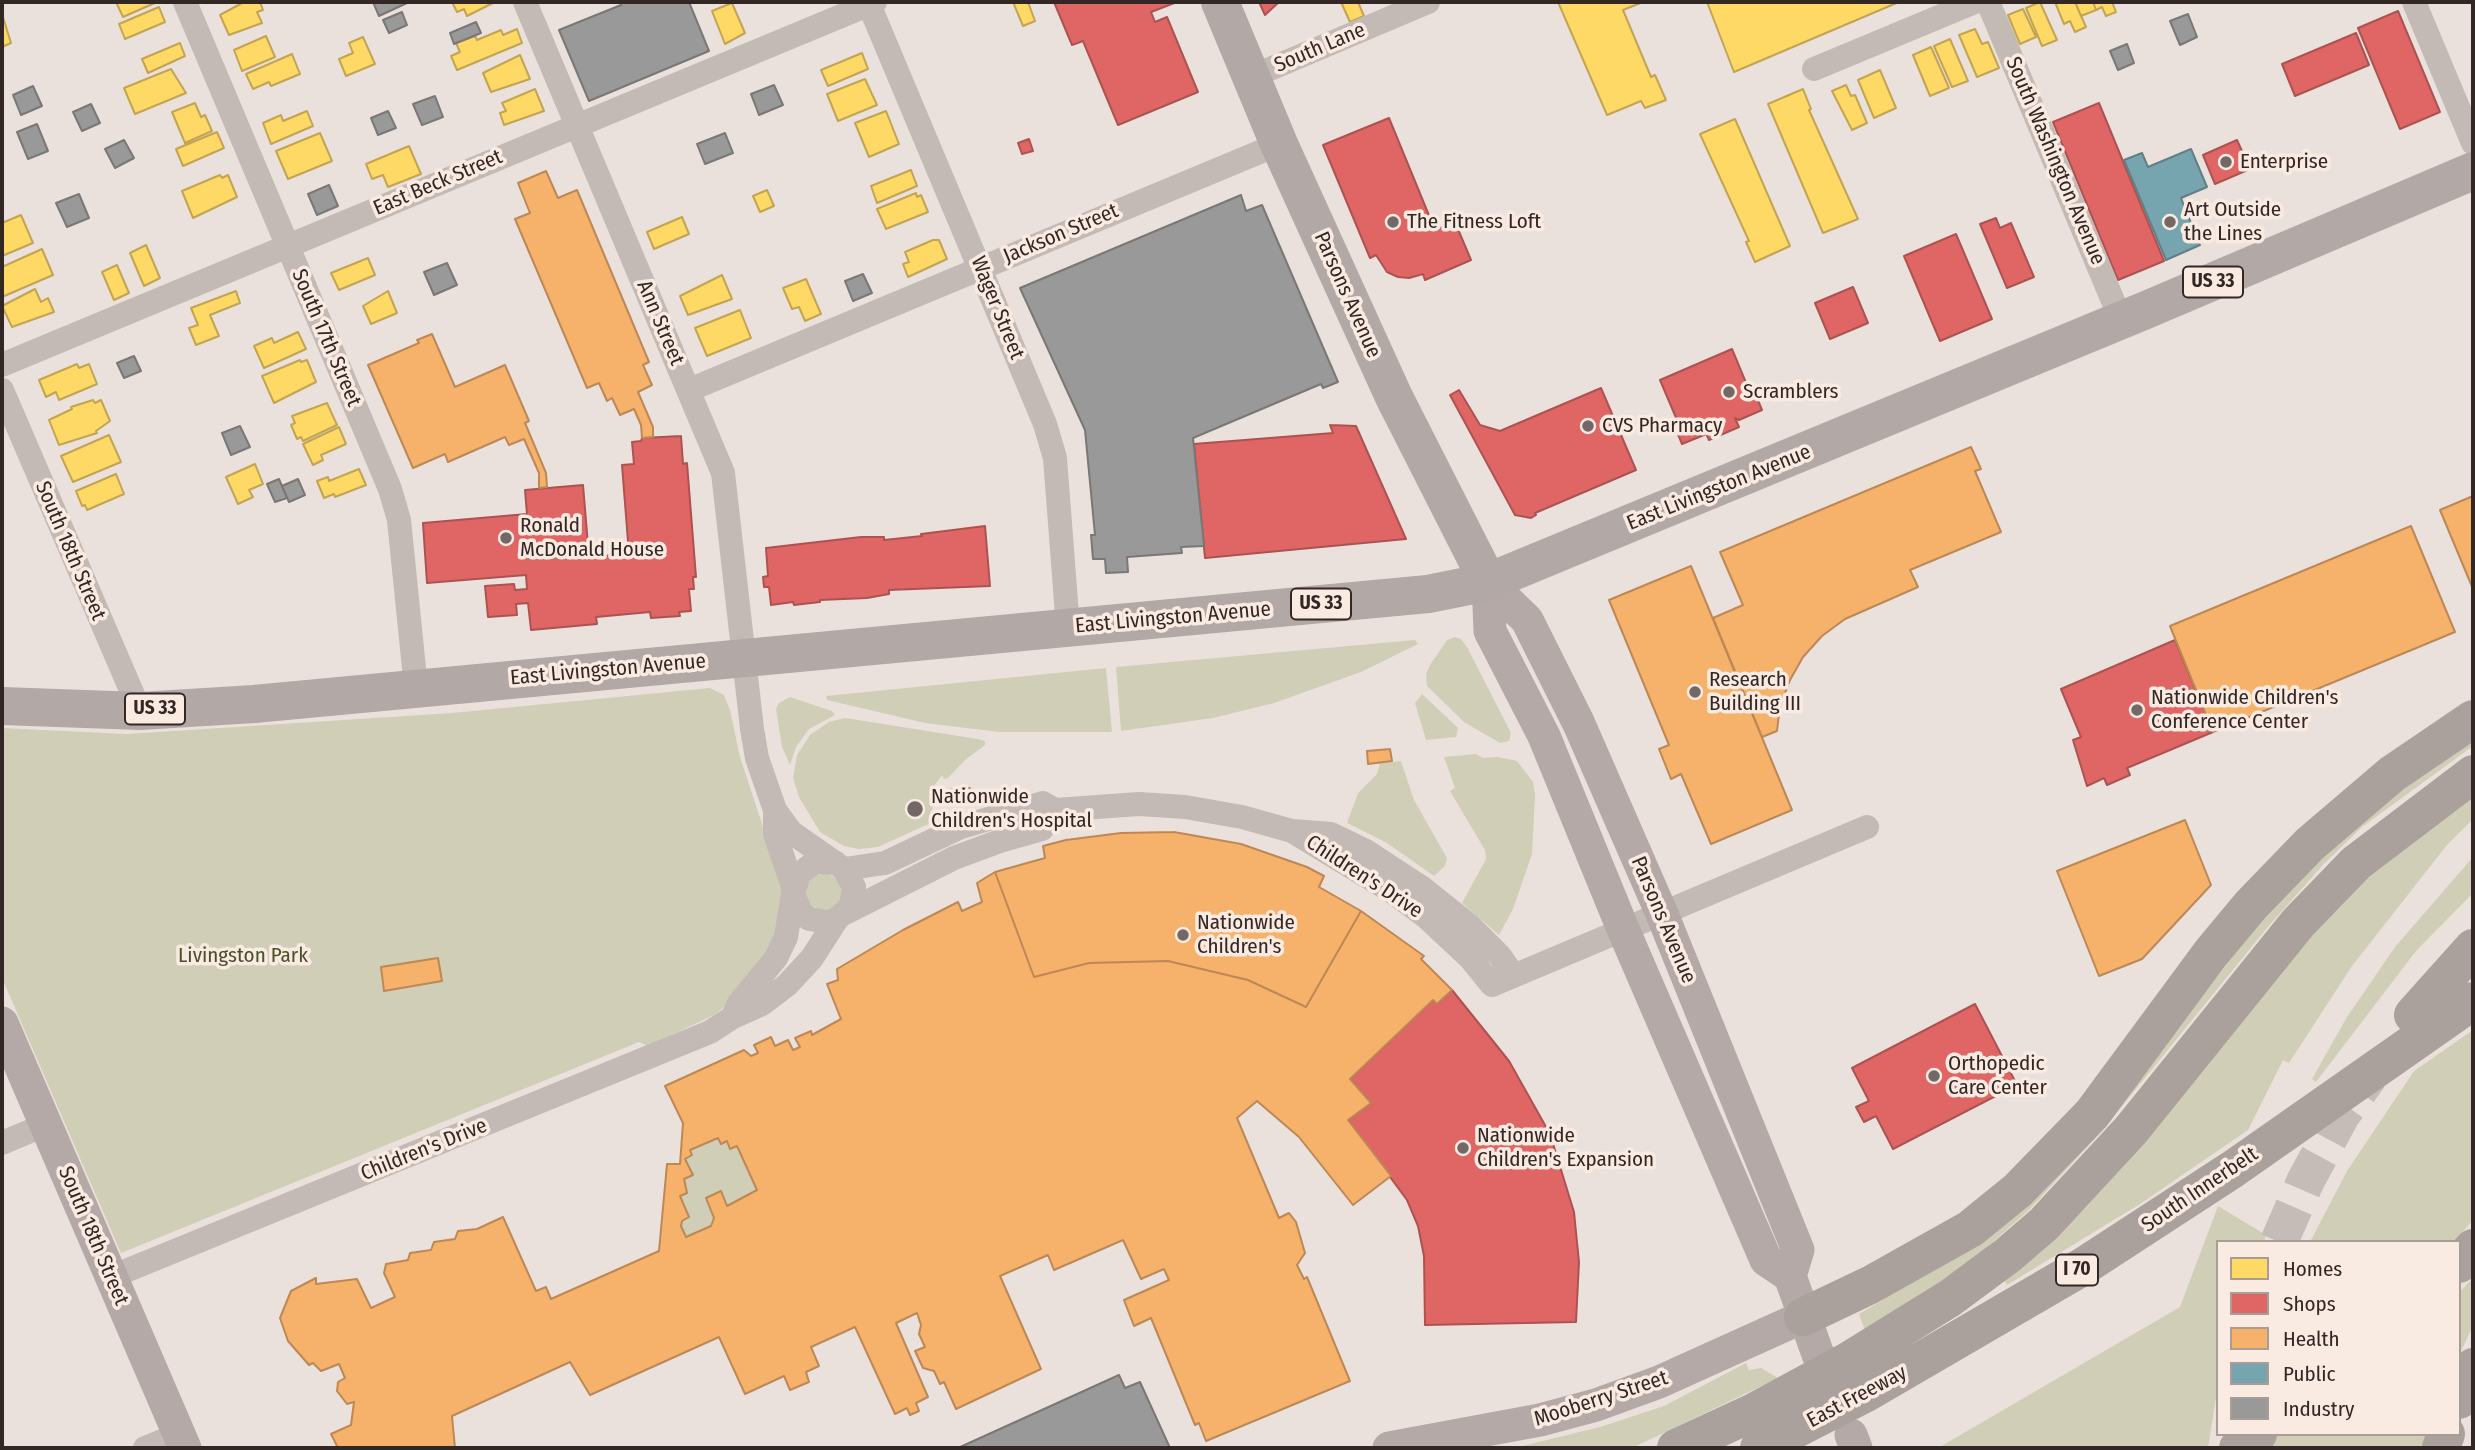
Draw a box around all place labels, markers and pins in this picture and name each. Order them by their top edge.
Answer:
place label: Enterprise [2240,149,2328,175]
marker: Enterprise [2218,154,2234,170]
place label: Art Outside the Lines [2184,197,2281,247]
place label: The Fitness Loft [1407,209,1541,235]
marker: The Fitness Loft [1385,214,1401,230]
marker: Art Outside the Lines [2162,214,2178,230]
place label: Scramblers [1743,379,1839,405]
marker: Scramblers [1721,384,1737,400]
place label: CVS Pharmacy [1602,413,1722,439]
marker: CVS Pharmacy [1580,418,1596,434]
place label: Ronald McDonald House [520,513,664,563]
marker: Ronald McDonald House [498,530,514,546]
place label: Research Building III [1709,667,1801,717]
marker: Research Building III [1687,684,1703,700]
place label: Nationwide Children's Conference Center [2151,685,2338,735]
marker: Nationwide Children's Conference Center [2129,702,2145,718]
place label: Nationwide Children's Hospital [931,784,1092,834]
marker: Nationwide Children's Hospital [905,799,925,819]
place label: Nationwide Children's [1197,910,1295,960]
marker: Nationwide Children's [1175,927,1191,943]
place label: Orthopedic Care Center [1948,1051,2047,1101]
marker: Orthopedic Care Center [1926,1068,1942,1084]
place label: Nationwide Children's Expansion [1477,1123,1654,1173]
marker: Nationwide Children's Expansion [1455,1140,1471,1156]

